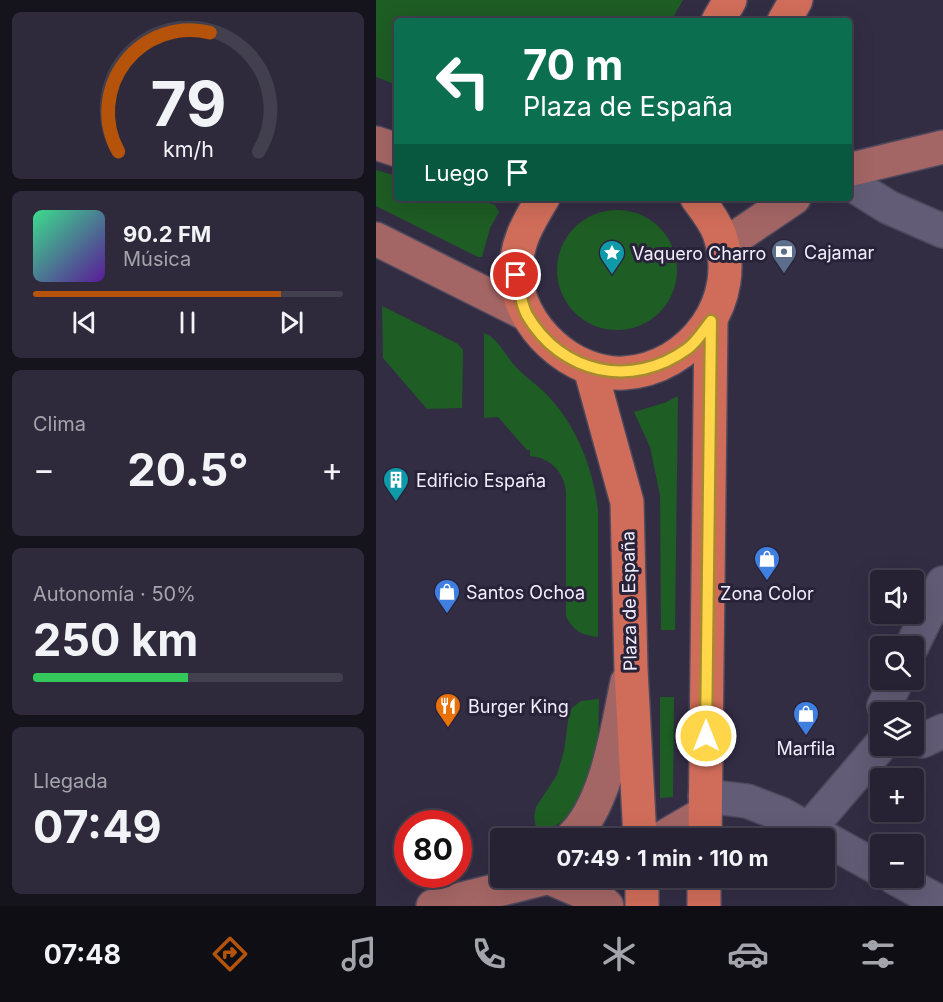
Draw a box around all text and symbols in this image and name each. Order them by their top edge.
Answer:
text: 70 m [523,39,623,90]
icon: left [424,42,502,120]
text: 79 [150,67,226,142]
text: Plaza de España [523,90,733,123]
text: km/h [163,137,213,163]
icon: arrive [501,156,534,189]
text: Luego [424,160,489,186]
text: 90.2 FM [123,221,211,247]
bank icon: Cajamar [769,237,799,275]
place icon: Vaquero Charro [597,238,627,276]
place label: Cajamar [804,242,875,263]
place label: Vaquero Charro [632,243,766,264]
text: Música [123,247,191,271]
pin [490,249,541,300]
icon: arrive [499,258,532,291]
icon: previous [68,306,101,339]
icon: pause [171,306,204,339]
icon: next [275,306,308,339]
text: Clima [33,412,86,436]
text: 20.5° [127,442,249,497]
text: − [33,449,55,489]
text: + [321,449,343,489]
building icon: Edificio España [381,465,411,503]
place label: Edificio España [416,470,546,491]
street label: Plaza de España [617,531,641,671]
shop icon: Zona Color [752,544,782,582]
map controls [870,570,924,888]
button: sound [870,570,924,624]
shop icon: Santos Ochoa [432,577,462,615]
text: Autonomía · 50% [33,582,196,606]
place label: Santos Ochoa [466,582,585,603]
place label: Zona Color [720,583,814,604]
text: 250 km [33,612,198,667]
button: search [870,636,924,690]
restaurant icon: Burger King [433,691,463,729]
place label: Burger King [468,696,569,717]
shop icon: Marfila [791,699,821,737]
button: layers [870,702,924,756]
position arrow [674,704,738,768]
place label: Marfila [777,738,835,759]
button: + [870,768,924,822]
text: Llegada [33,769,108,793]
text: 07:49 [33,799,162,854]
speed limit sign: 80 [394,810,472,888]
button: − [870,834,924,888]
text: 07:49 · 1 min · 110 m [556,845,769,871]
icon: directions [209,933,251,975]
icon: music [338,933,380,975]
icon: phone [468,933,510,975]
icon: climate [598,933,640,975]
icon: car [727,933,769,975]
icon: filters [857,933,899,975]
text: 07:48 [44,938,121,971]

